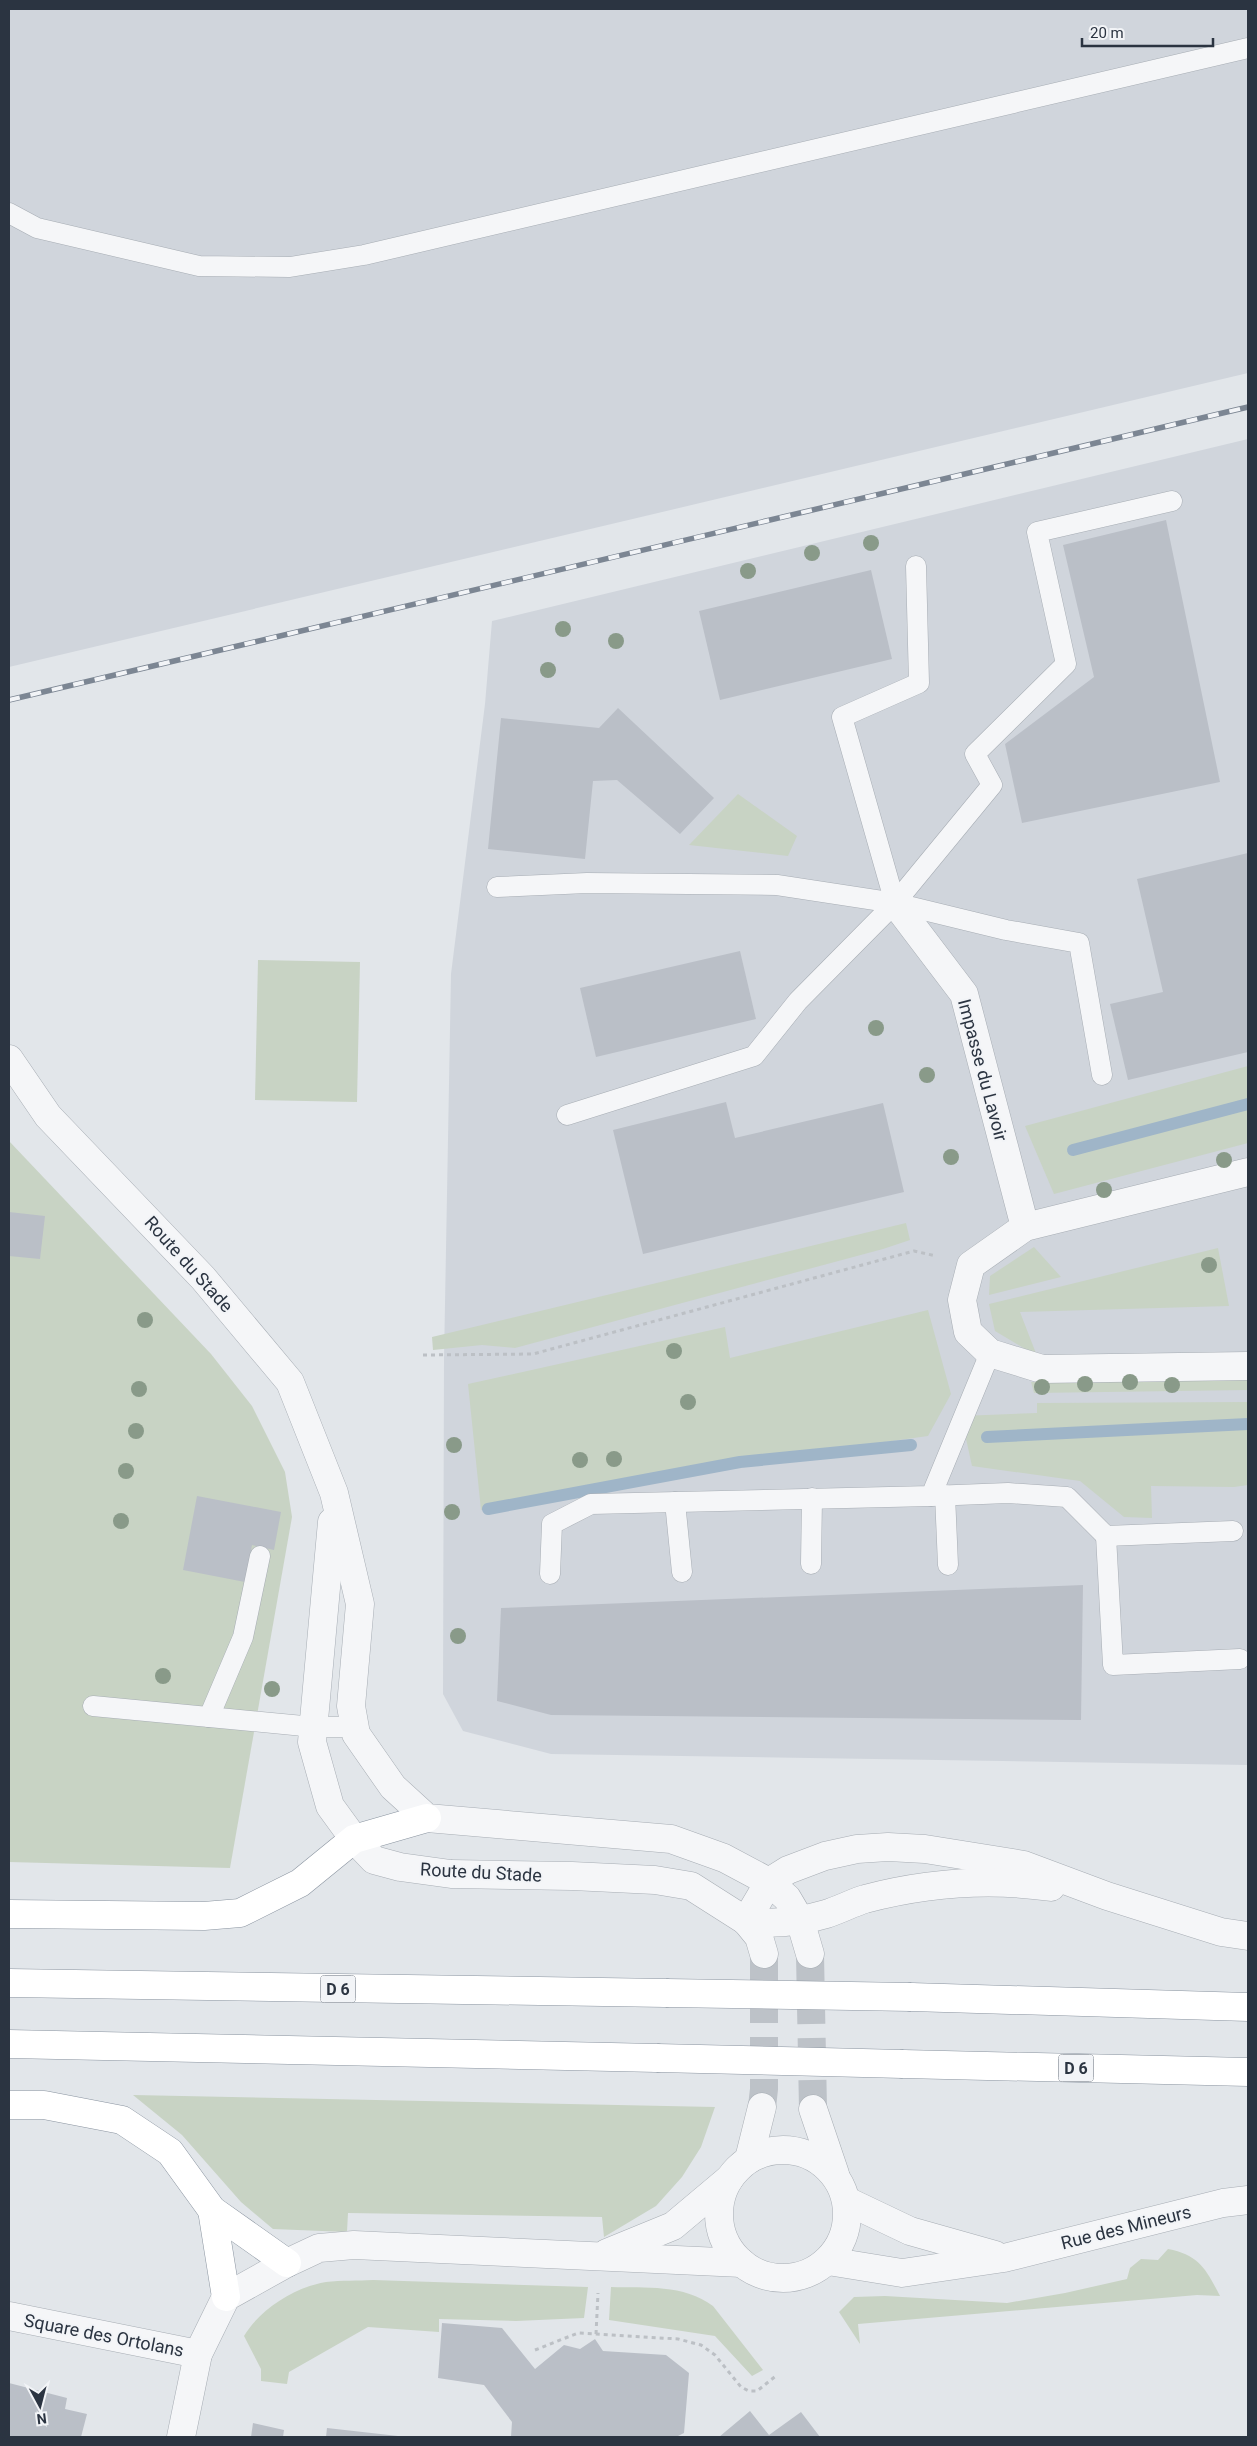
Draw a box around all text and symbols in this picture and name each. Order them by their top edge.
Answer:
scale bar [1082,15,1213,47]
text: 20 m [1090,24,1124,42]
street label: Impasse du Lavoir [954,997,1012,1143]
street label: Route du Stade [140,1212,238,1316]
street label: Route du Stade [420,1858,542,1886]
road number: D 6 [320,1976,356,2002]
road number: D 6 [1058,2054,1094,2082]
street label: Rue des Mineurs [1059,2201,1193,2253]
street label: Square des Ortolans [22,2309,186,2361]
north arrow [15,2381,65,2431]
text: N [36,2410,47,2427]

